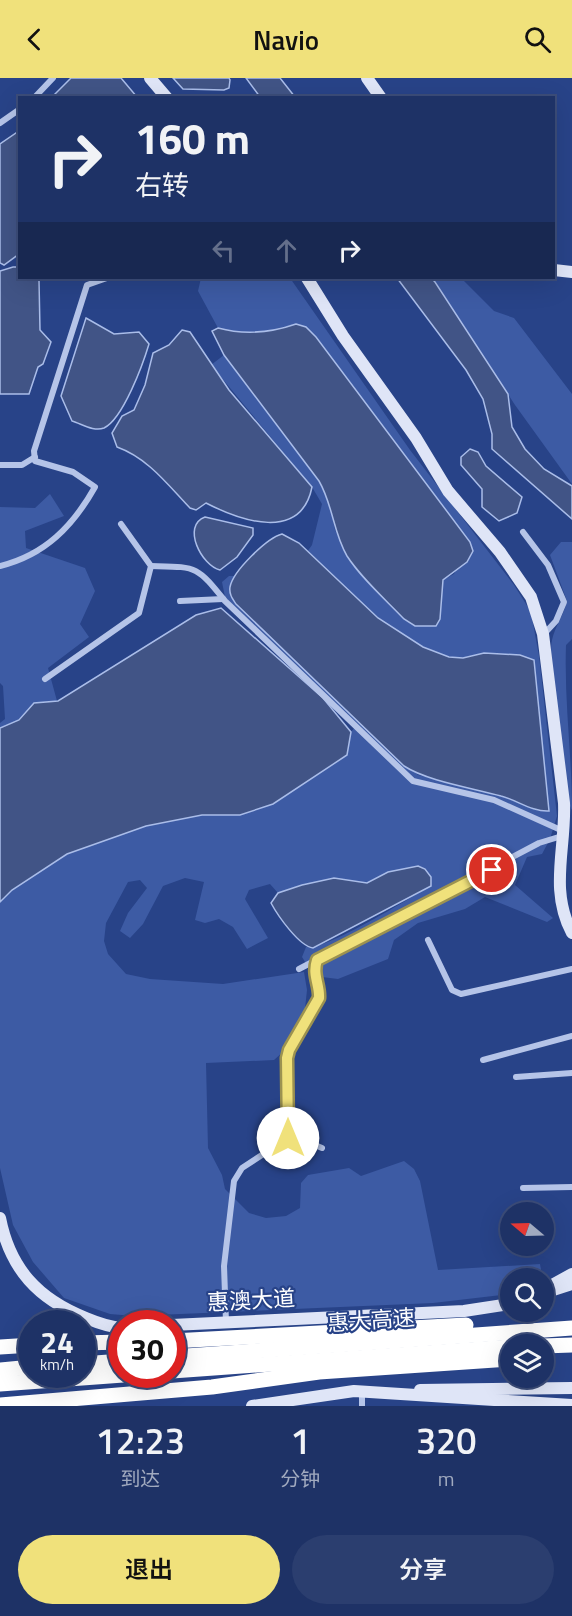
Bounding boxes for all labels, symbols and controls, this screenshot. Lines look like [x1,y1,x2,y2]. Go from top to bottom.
text: Navio [253,19,319,60]
icon: back [18,23,51,56]
icon: search [521,23,554,56]
text: 160 m [135,106,250,170]
icon: right [36,120,114,198]
text: 右转 [135,164,189,205]
icon: left [207,234,240,267]
icon: ahead [270,234,303,267]
icon: right [333,234,366,267]
pin [466,844,517,895]
icon: arrive [475,853,508,886]
position arrow [256,1106,320,1170]
north arrow [500,1202,554,1256]
map controls [500,1202,554,1388]
button: search [500,1268,554,1322]
street label: 惠澳大道 [206,1281,296,1319]
street label: 惠大高速 [326,1300,416,1340]
speed limit sign: 30 [108,1310,186,1388]
text: 24 [40,1319,74,1365]
button: layers [500,1334,554,1388]
text: km/h [40,1353,74,1376]
text: 12:23 [96,1413,185,1468]
text: 1 [290,1413,310,1468]
text: 320 [416,1413,476,1468]
text: 到达 [120,1463,160,1494]
text: 分钟 [280,1463,320,1494]
text: m [438,1463,455,1494]
button: 退出 [18,1535,280,1604]
button: 分享 [292,1535,554,1604]

